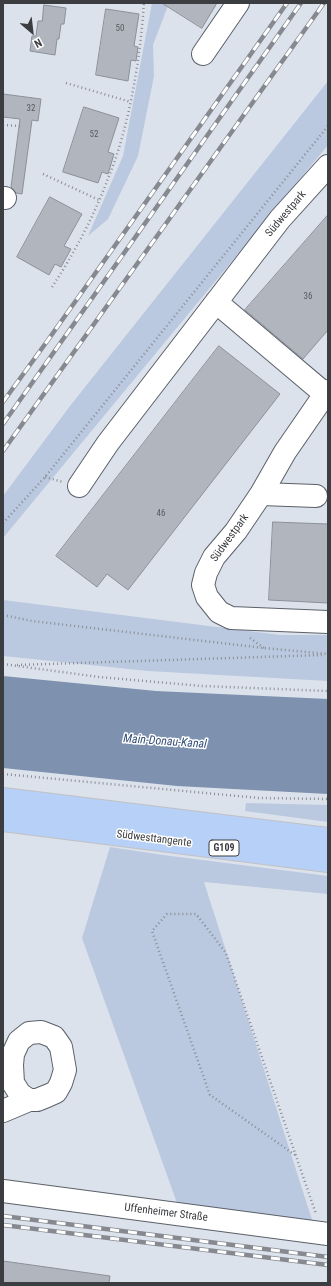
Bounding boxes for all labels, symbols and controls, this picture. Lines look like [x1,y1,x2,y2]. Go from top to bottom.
north arrow [12,12,52,52]
house number: 50 [116,24,124,34]
text: N [32,36,44,50]
house number: 32 [27,104,35,114]
house number: 52 [90,130,98,140]
street label: Südwestpark [263,188,309,240]
house number: 36 [304,292,312,302]
house number: 46 [157,509,165,519]
street label: Südwestpark [208,511,252,565]
water label: Main-Donau-Kanal [123,732,207,752]
street label: Südwesttangente [116,828,192,850]
road number: G109 [209,840,239,856]
street label: Uffenheimer Straße [123,1201,209,1225]

